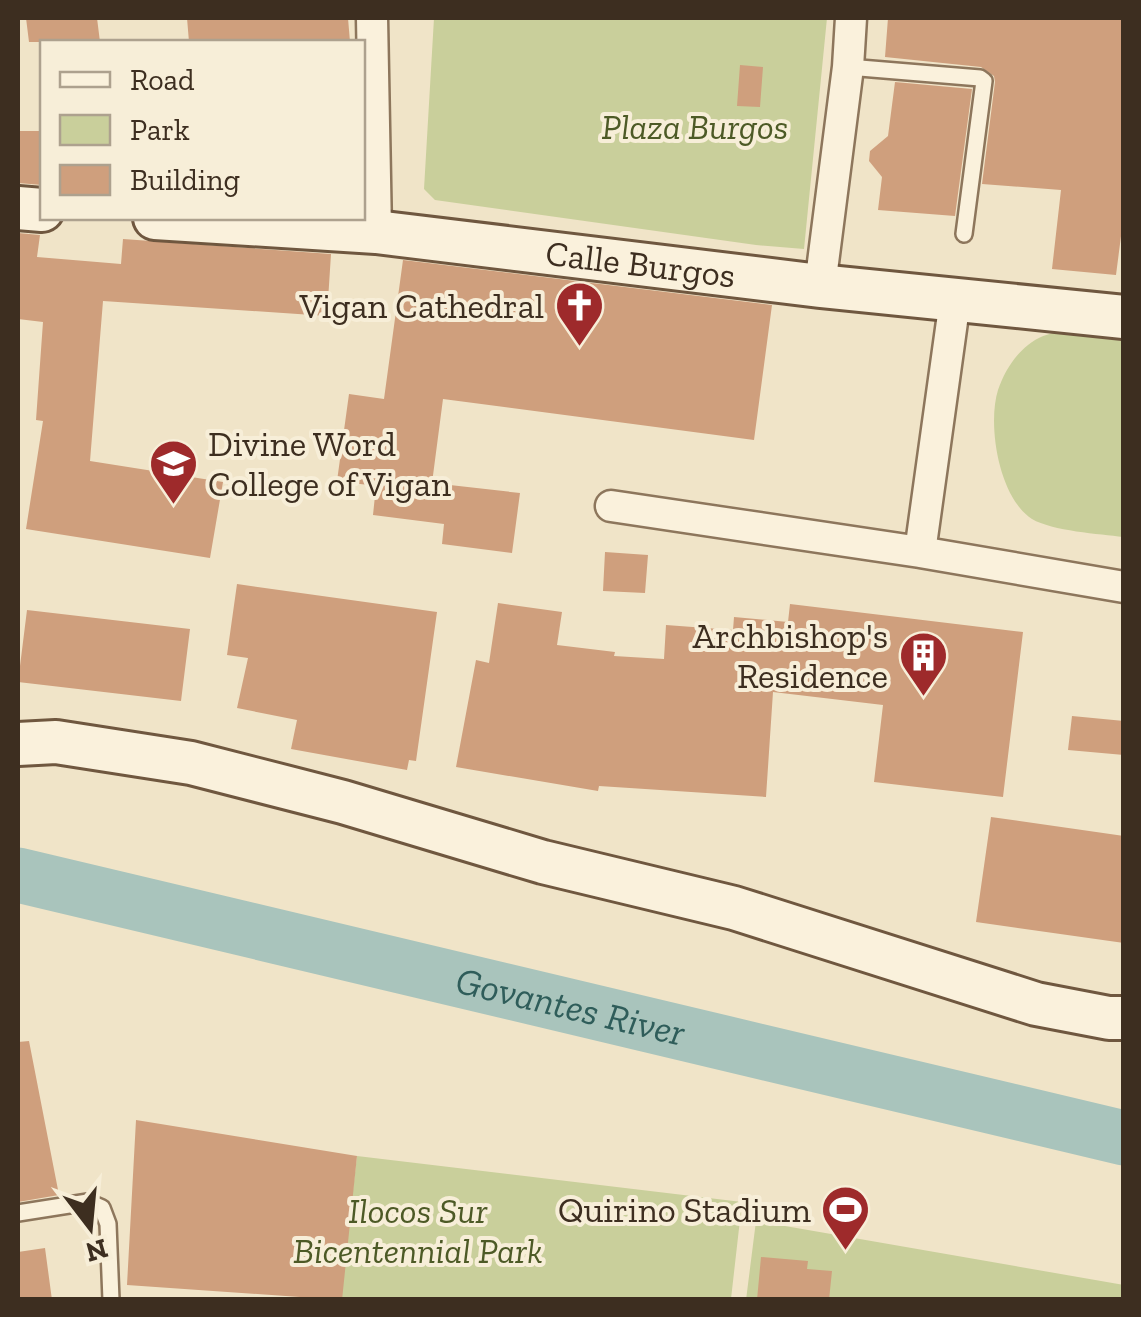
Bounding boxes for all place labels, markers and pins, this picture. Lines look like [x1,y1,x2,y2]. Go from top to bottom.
church icon: Vigan Cathedral [553,280,605,348]
place label: Vigan Cathedral [298,285,544,327]
place label: Divine Word College of Vigan [208,423,451,505]
school or university icon: Divine Word College of Vigan [147,438,199,506]
place label: Archbishop's Residence [693,615,888,697]
building icon: Archbishop's Residence [897,630,949,698]
sports icon: Quirino Stadium [820,1184,872,1252]
place label: Quirino Stadium [558,1189,811,1231]

